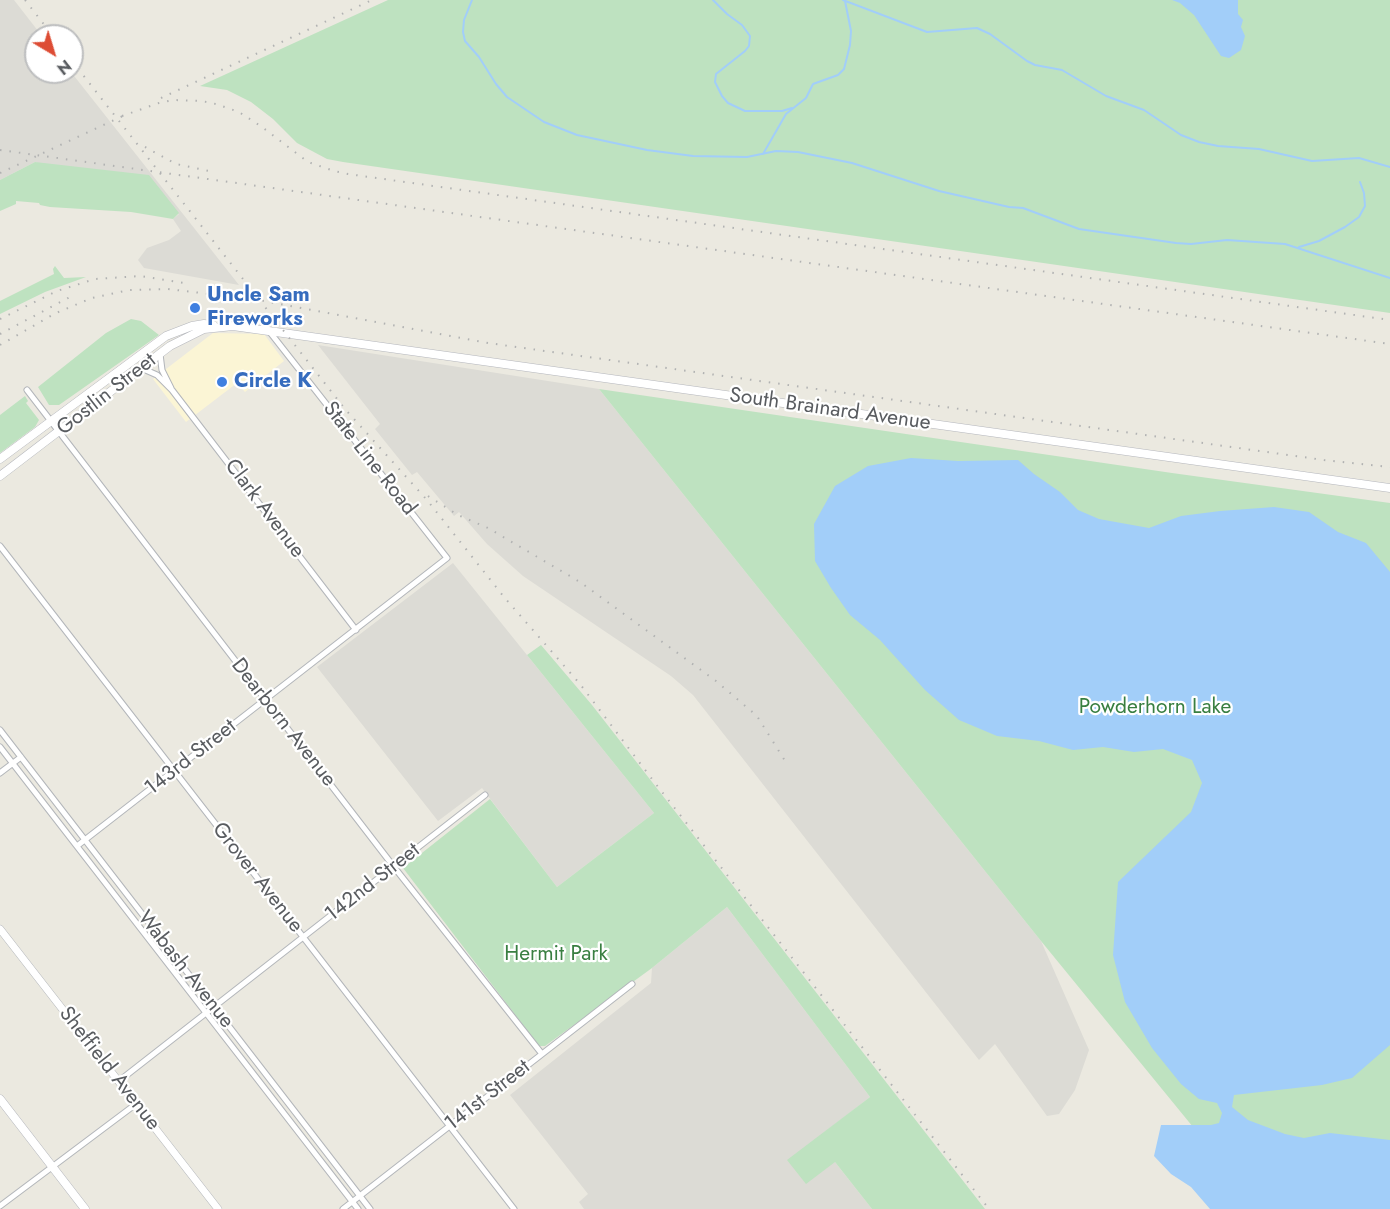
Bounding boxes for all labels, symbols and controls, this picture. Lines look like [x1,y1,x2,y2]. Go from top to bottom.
north arrow [24,24,84,84]
text: N [52,54,76,80]
place label: Uncle Sam Fireworks [207,283,310,333]
marker: Uncle Sam Fireworks [188,301,202,315]
street label: Gostlin Street [52,348,162,442]
place label: Circle K [234,369,312,395]
marker: Circle K [215,375,229,389]
street label: South Brainard Avenue [728,383,932,437]
street label: State Line Road [317,397,421,521]
street label: Clark Avenue [219,455,309,563]
street label: Dearborn Avenue [225,654,341,792]
park label: Powderhorn Lake [1079,695,1231,721]
street label: 143rd Street [140,715,242,801]
street label: Grover Avenue [206,818,308,938]
street label: 142nd Street [321,838,425,928]
street label: Wabash Avenue [131,906,239,1034]
park label: Hermit Park [504,942,608,968]
street label: Sheffield Avenue [53,1002,165,1136]
street label: 141st Street [440,1055,536,1137]

